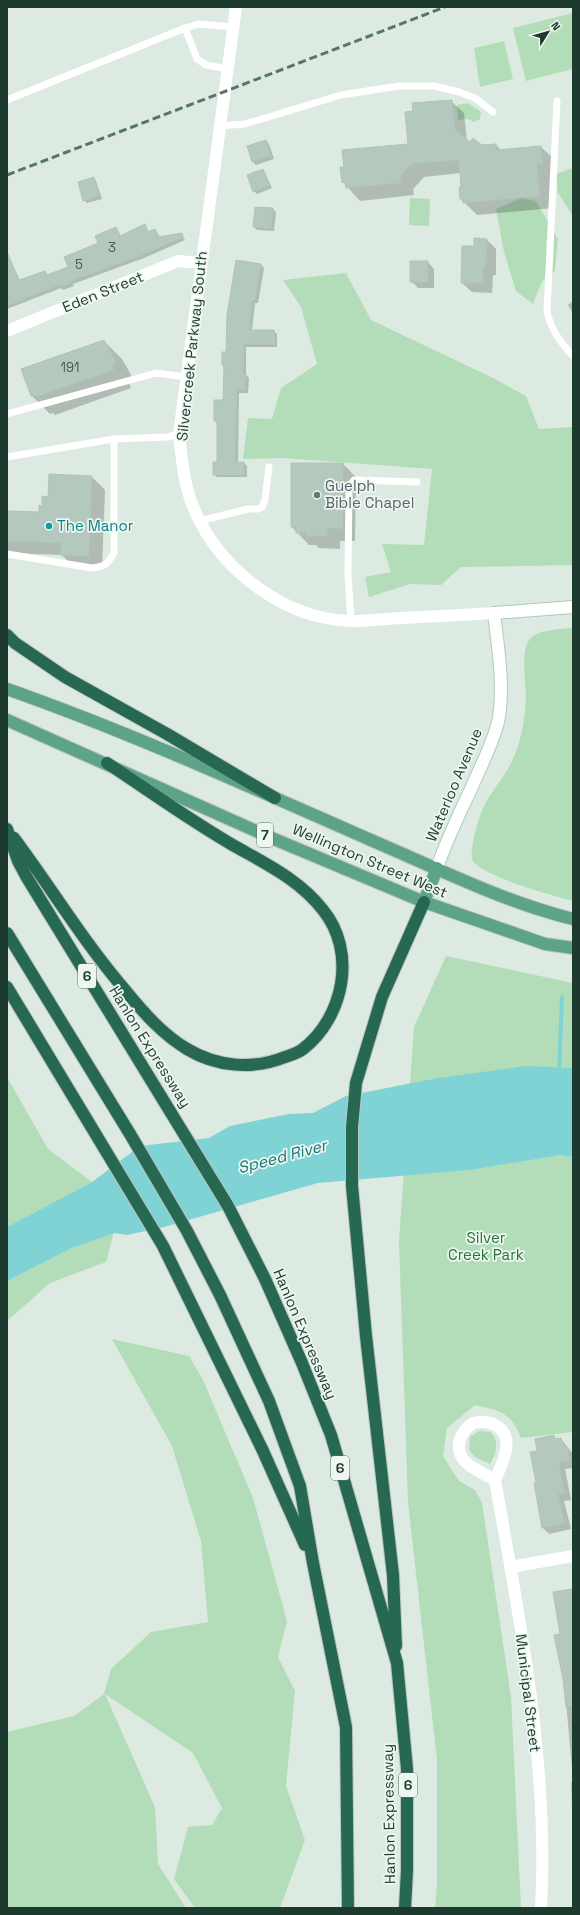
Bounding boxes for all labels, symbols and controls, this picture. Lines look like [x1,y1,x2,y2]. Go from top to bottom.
north arrow [528,12,568,52]
text: N [548,19,564,33]
house number: 3 [108,239,116,256]
street label: Silvercreek Parkway South [172,250,211,442]
house number: 5 [75,256,83,273]
street label: Eden Street [59,267,146,316]
house number: 191 [61,359,79,376]
place label: Guelph Bible Chapel [325,476,414,512]
marker: Guelph Bible Chapel [312,490,322,500]
place label: The Manor [57,516,134,535]
marker: The Manor [44,521,54,531]
street label: Waterloo Avenue [421,725,486,844]
street label: Wellington Street West [290,819,451,902]
road number: 7 [257,823,273,847]
road number: 6 [78,964,96,988]
street label: Hanlon Expressway [105,982,196,1111]
water label: Speed River [235,1134,331,1178]
park label: Silver Creek Park [448,1228,524,1264]
street label: Hanlon Expressway [269,1266,342,1402]
road number: 6 [331,1456,349,1480]
street label: Municipal Street [512,1633,545,1753]
street label: Hanlon Expressway [378,1744,399,1884]
road number: 6 [399,1773,417,1797]

